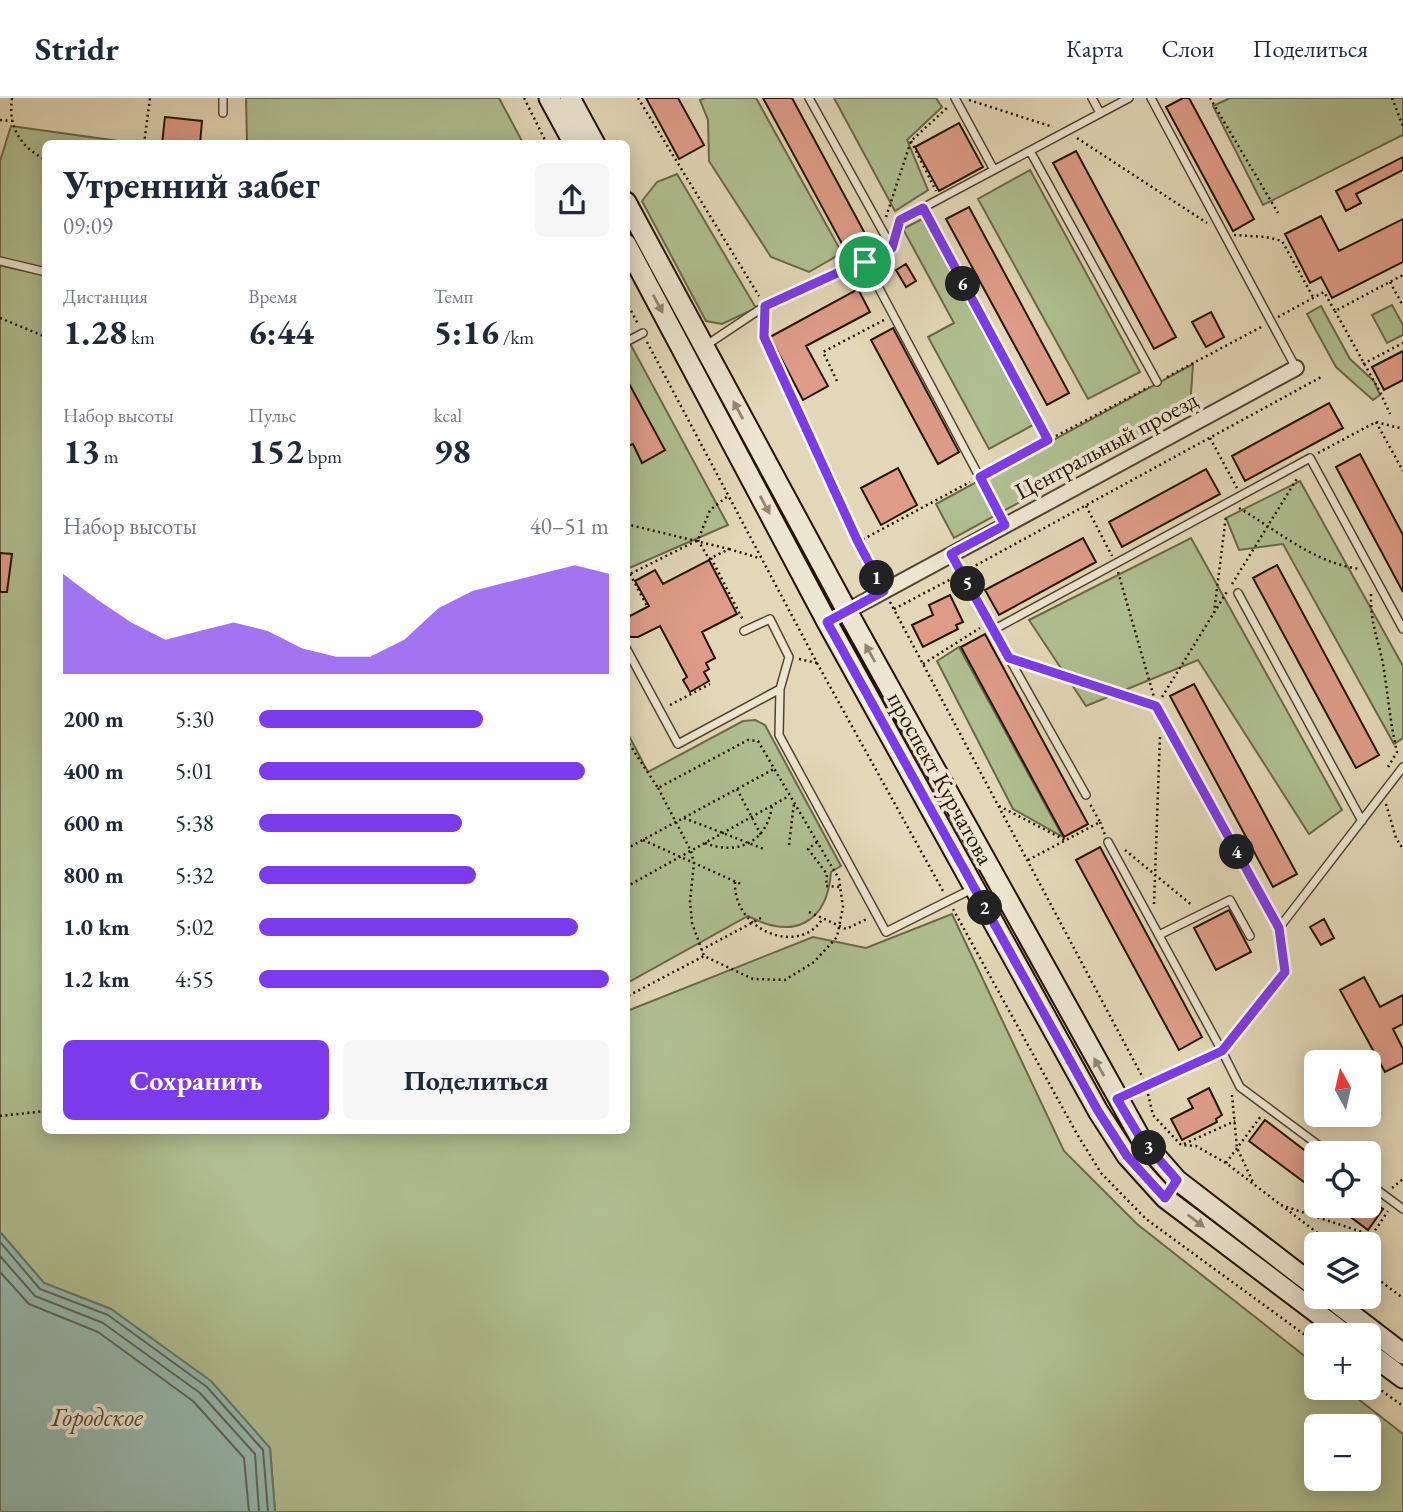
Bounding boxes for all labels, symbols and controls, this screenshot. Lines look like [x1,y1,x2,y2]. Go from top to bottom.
text: Stridr [35,27,119,70]
text: Карта [1066,33,1123,64]
text: Слои [1161,33,1215,64]
text: Поделиться [1253,33,1368,64]
text: Утренний забег [63,160,320,209]
button: share [535,163,609,237]
text: 09:09 [63,211,113,241]
pin [835,232,895,292]
icon: arrive [846,243,884,281]
pin: 6 [946,266,981,302]
text: 6 [957,271,968,296]
text: Дистанция [63,284,148,309]
text: Время [248,284,297,309]
text: Темп [434,284,473,309]
one-way arrow [653,294,664,314]
text: 1.28 [63,309,127,354]
text: 6:44 [248,309,314,354]
text: 5:16 [434,309,499,354]
text: km [127,325,155,350]
text: /km [499,325,534,350]
street label: Центральный проезд [1009,384,1203,506]
one-way arrow [733,400,744,420]
text: Набор высоты [63,403,174,428]
text: Пульс [248,403,296,428]
text: kcal [434,403,462,428]
text: 13 [63,428,100,473]
text: 152 [248,428,304,473]
text: 98 [434,428,471,473]
text: m [100,444,119,469]
text: bpm [304,444,342,469]
one-way arrow [759,495,771,515]
text: Набор высоты [63,511,197,541]
text: 40–51 m [530,511,609,541]
pin: 1 [860,560,894,596]
text: 1 [871,565,882,590]
pin: 5 [950,566,986,602]
text: 5 [962,571,973,596]
one-way arrow [864,644,876,663]
street label: проспект Курчатова [881,686,1002,870]
text: 200 m [63,704,124,734]
text: 5:30 [175,704,214,734]
text: 400 m [63,756,124,786]
text: 5:01 [175,756,214,786]
text: 600 m [63,808,124,838]
text: 5:38 [175,808,214,838]
pin: 4 [1220,834,1254,870]
text: 4 [1231,839,1242,864]
text: 800 m [63,860,124,890]
text: 5:32 [175,860,214,890]
pin: 2 [968,890,1002,926]
text: 2 [979,895,990,920]
text: 1.0 km [63,912,130,942]
text: 5:02 [175,912,214,942]
text: 1.2 km [63,964,130,994]
text: 4:55 [175,964,214,994]
button: Сохранить [63,1040,329,1120]
button: Поделиться [343,1040,609,1120]
north arrow [1304,1050,1381,1127]
map controls [1304,1050,1381,1491]
one-way arrow [1093,1057,1105,1076]
pin: 3 [1132,1130,1166,1166]
text: 3 [1143,1135,1154,1160]
button: locate [1304,1141,1381,1218]
one-way arrow [1186,1213,1204,1228]
button: layers [1304,1232,1381,1309]
button: + [1304,1323,1381,1400]
water label: Городское [50,1400,144,1434]
button: − [1304,1414,1381,1491]

